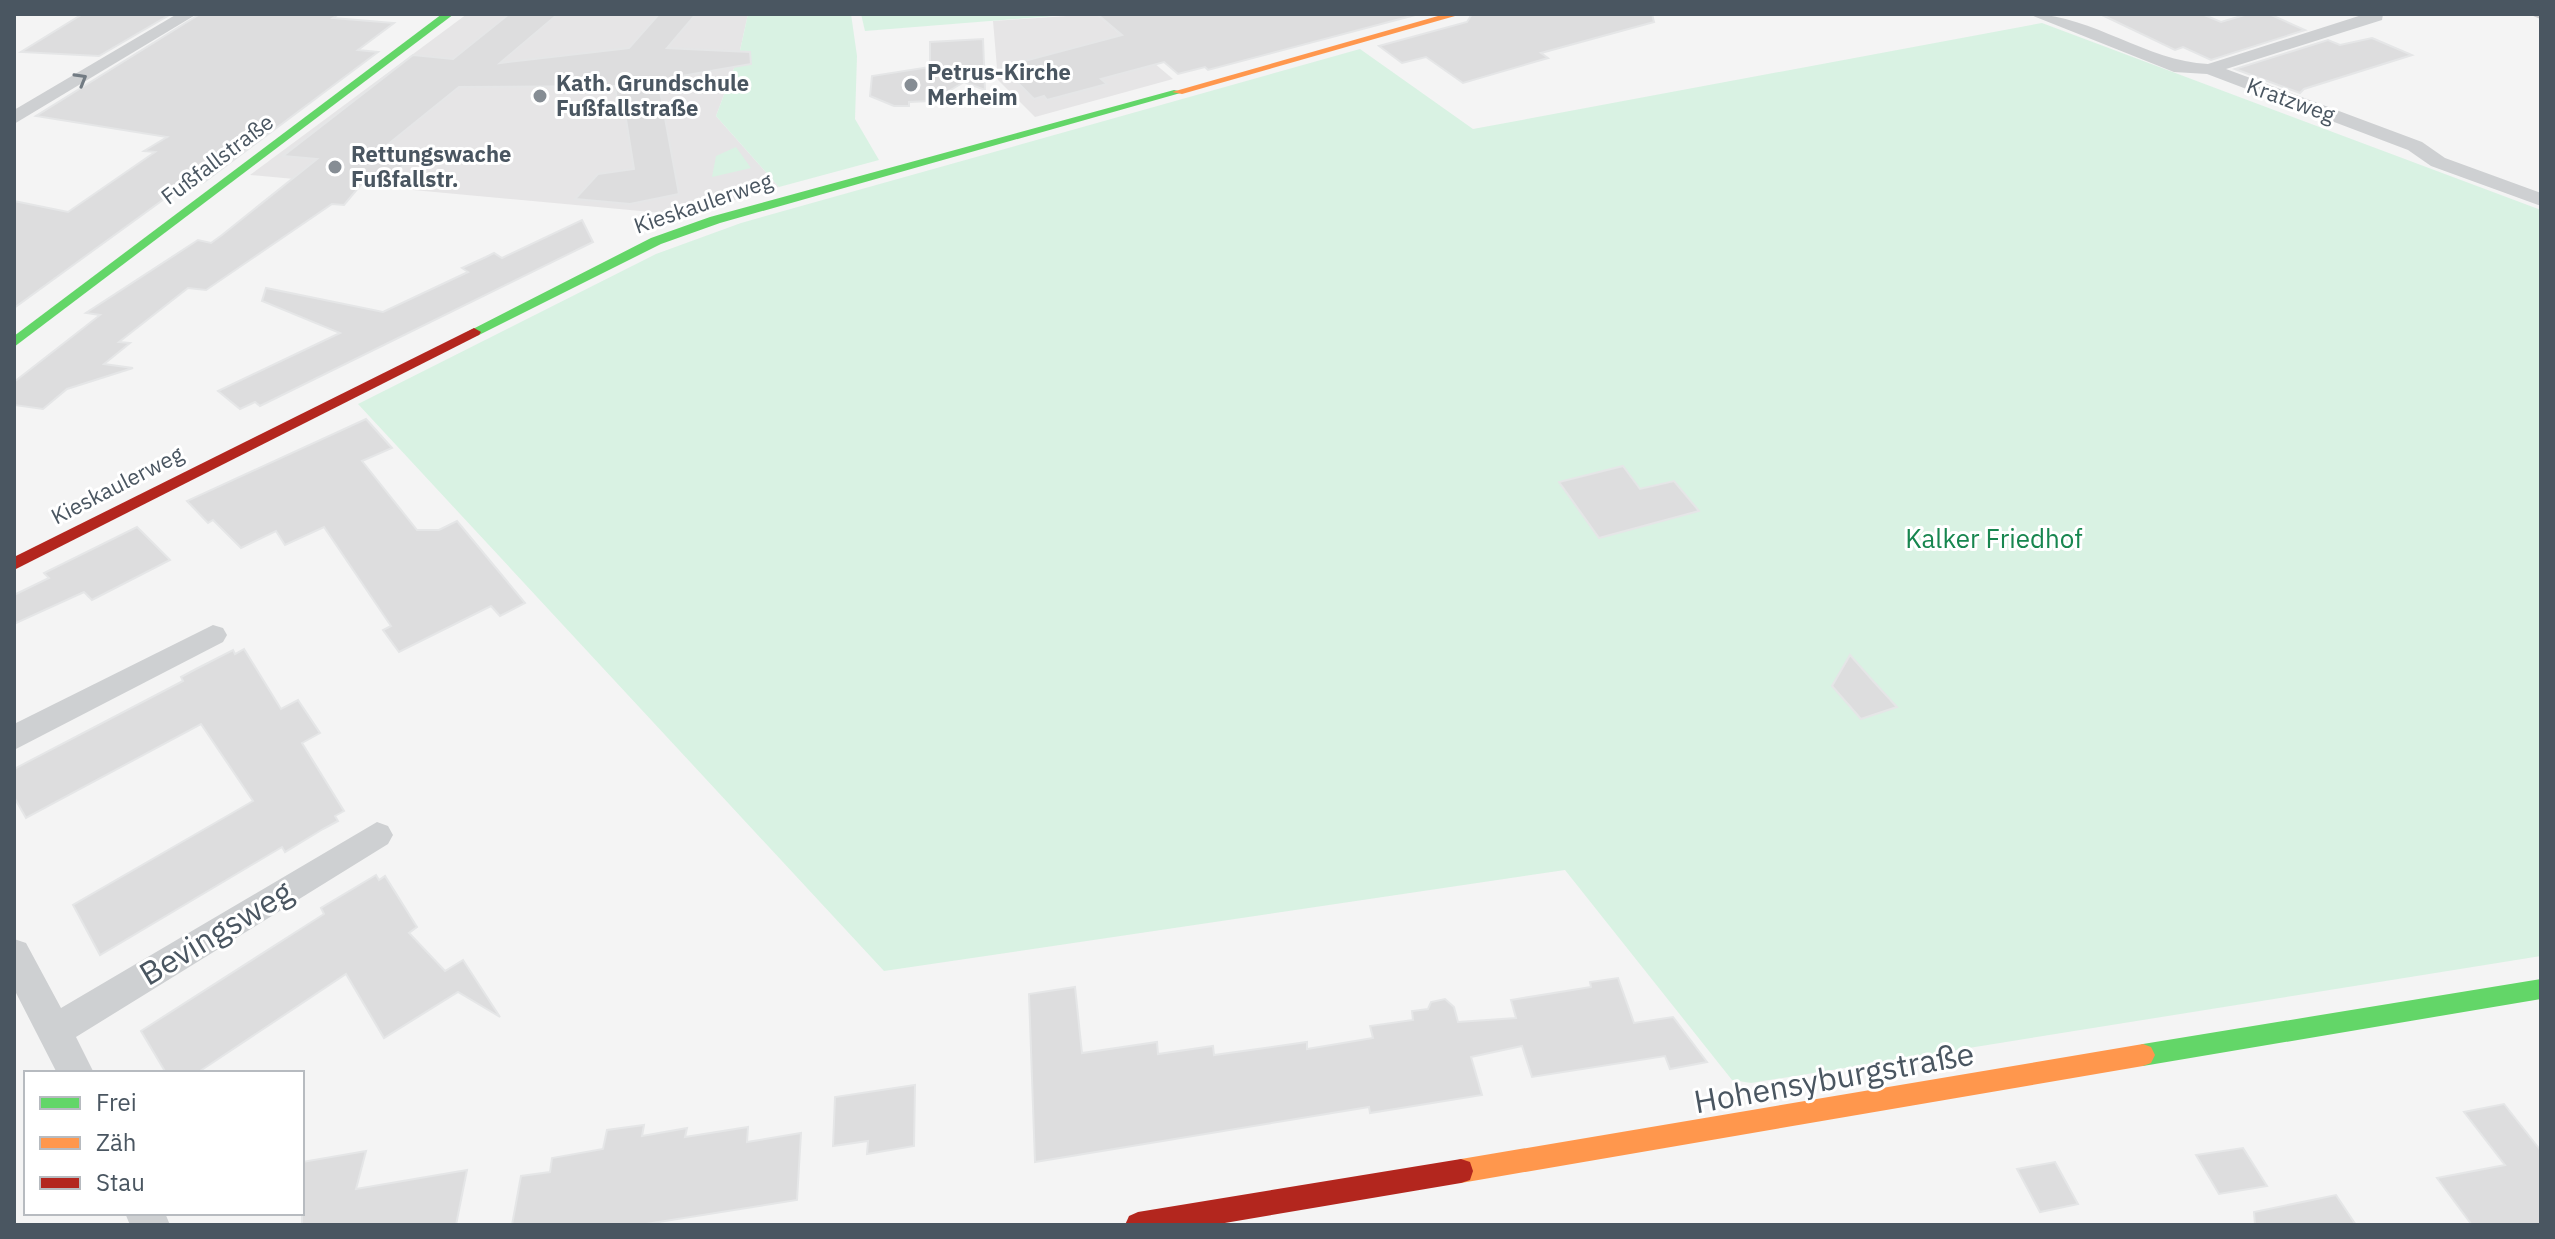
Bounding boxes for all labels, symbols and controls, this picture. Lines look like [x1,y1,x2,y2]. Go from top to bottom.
place label: Petrus-Kirche Merheim [927,57,1071,111]
place label: Kath. Grundschule Fußfallstraße [556,68,749,122]
street label: Kratzweg [2243,70,2340,129]
one-way arrow [72,73,87,89]
marker: Petrus-Kirche Merheim [902,76,920,94]
marker: Kath. Grundschule Fußfallstraße [531,87,549,105]
street label: Fußfallstraße [155,107,279,210]
place label: Rettungswache Fußfallstr. [351,139,511,193]
marker: Rettungswache Fußfallstr. [326,158,344,176]
street label: Kieskaulerweg [630,165,776,240]
street label: Kieskaulerweg [46,439,188,530]
park label: Kalker Friedhof [1905,521,2083,555]
street label: Bevingsweg [131,870,300,994]
street label: Hohensyburgstraße [1691,1032,1977,1122]
legend [24,1071,304,1215]
text: Frei [96,1086,137,1118]
text: Zäh [96,1126,136,1158]
text: Stau [96,1166,145,1198]

